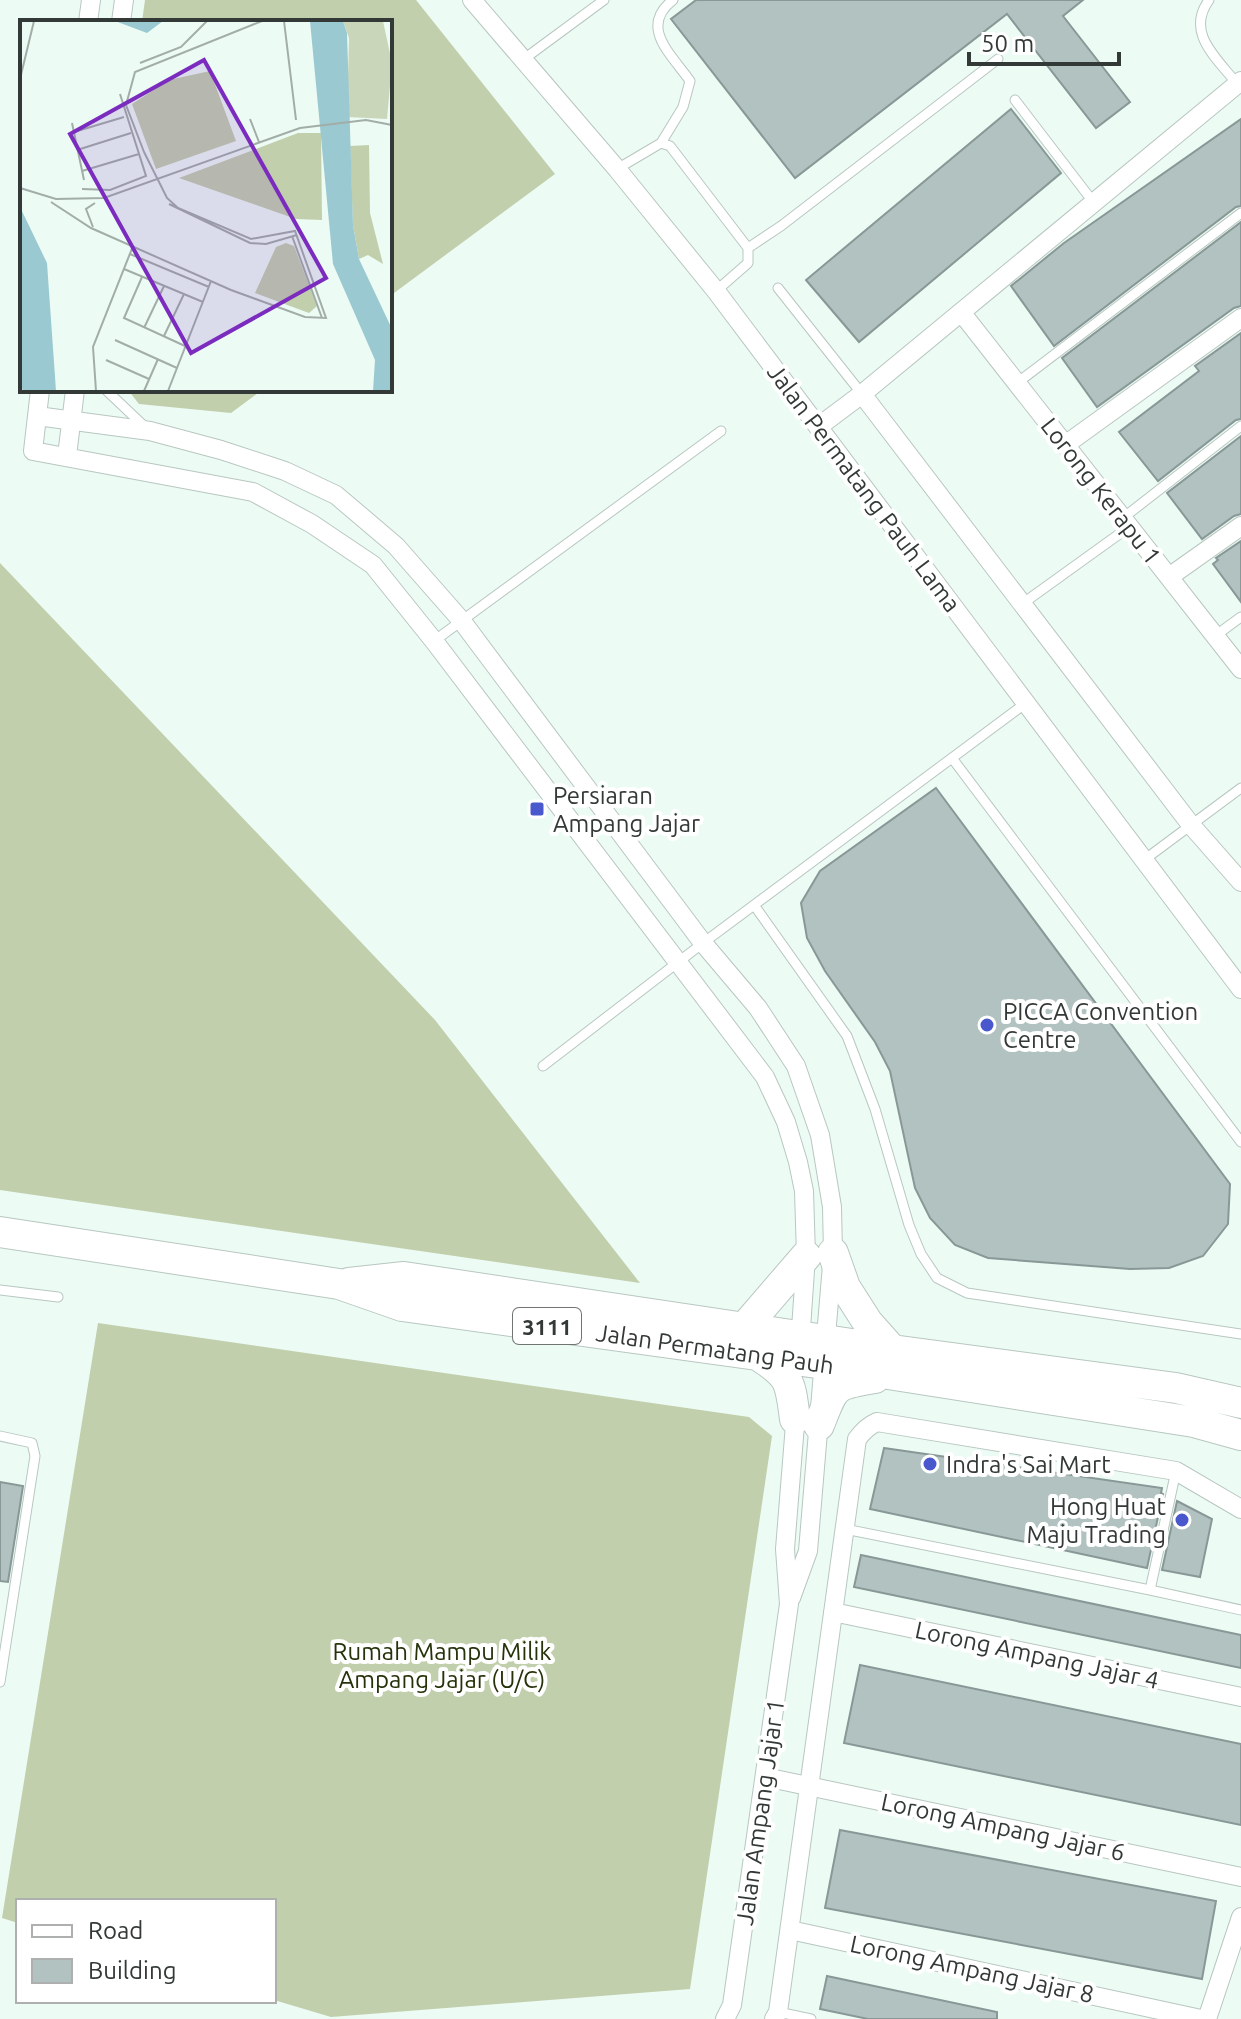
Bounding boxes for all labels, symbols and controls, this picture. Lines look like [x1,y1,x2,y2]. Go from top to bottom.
scale bar [969,16,1119,66]
inset map [20,20,392,392]
text: 50 m [981,30,1034,57]
street label: Jalan Permatang Pauh Lama [762,359,966,617]
street label: Lorong Kerapu 1 [1036,413,1166,569]
place label: Persiaran Ampang Jajar [553,782,700,837]
marker: Persiaran Ampang Jajar [528,800,546,818]
place label: PICCA Convention Centre [1003,998,1198,1053]
marker: PICCA Convention Centre [978,1016,996,1034]
road number: 3111 [513,1308,581,1344]
street label: Jalan Permatang Pauh [594,1319,836,1379]
place label: Indra's Sai Mart [946,1451,1111,1478]
marker: Indra's Sai Mart [921,1455,939,1473]
place label: Hong Huat Maju Trading [1026,1493,1167,1548]
marker: Hong Huat Maju Trading [1173,1511,1191,1529]
street label: Lorong Ampang Jajar 4 [913,1616,1161,1694]
park label: Rumah Mampu Milik Ampang Jajar (U/C) [333,1638,551,1693]
street label: Jalan Ampang Jajar 1 [731,1697,789,1927]
street label: Lorong Ampang Jajar 6 [879,1788,1127,1866]
legend [16,1899,276,2003]
text: Road [88,1917,143,1944]
street label: Lorong Ampang Jajar 8 [848,1930,1096,2008]
text: Building [88,1957,176,1984]

